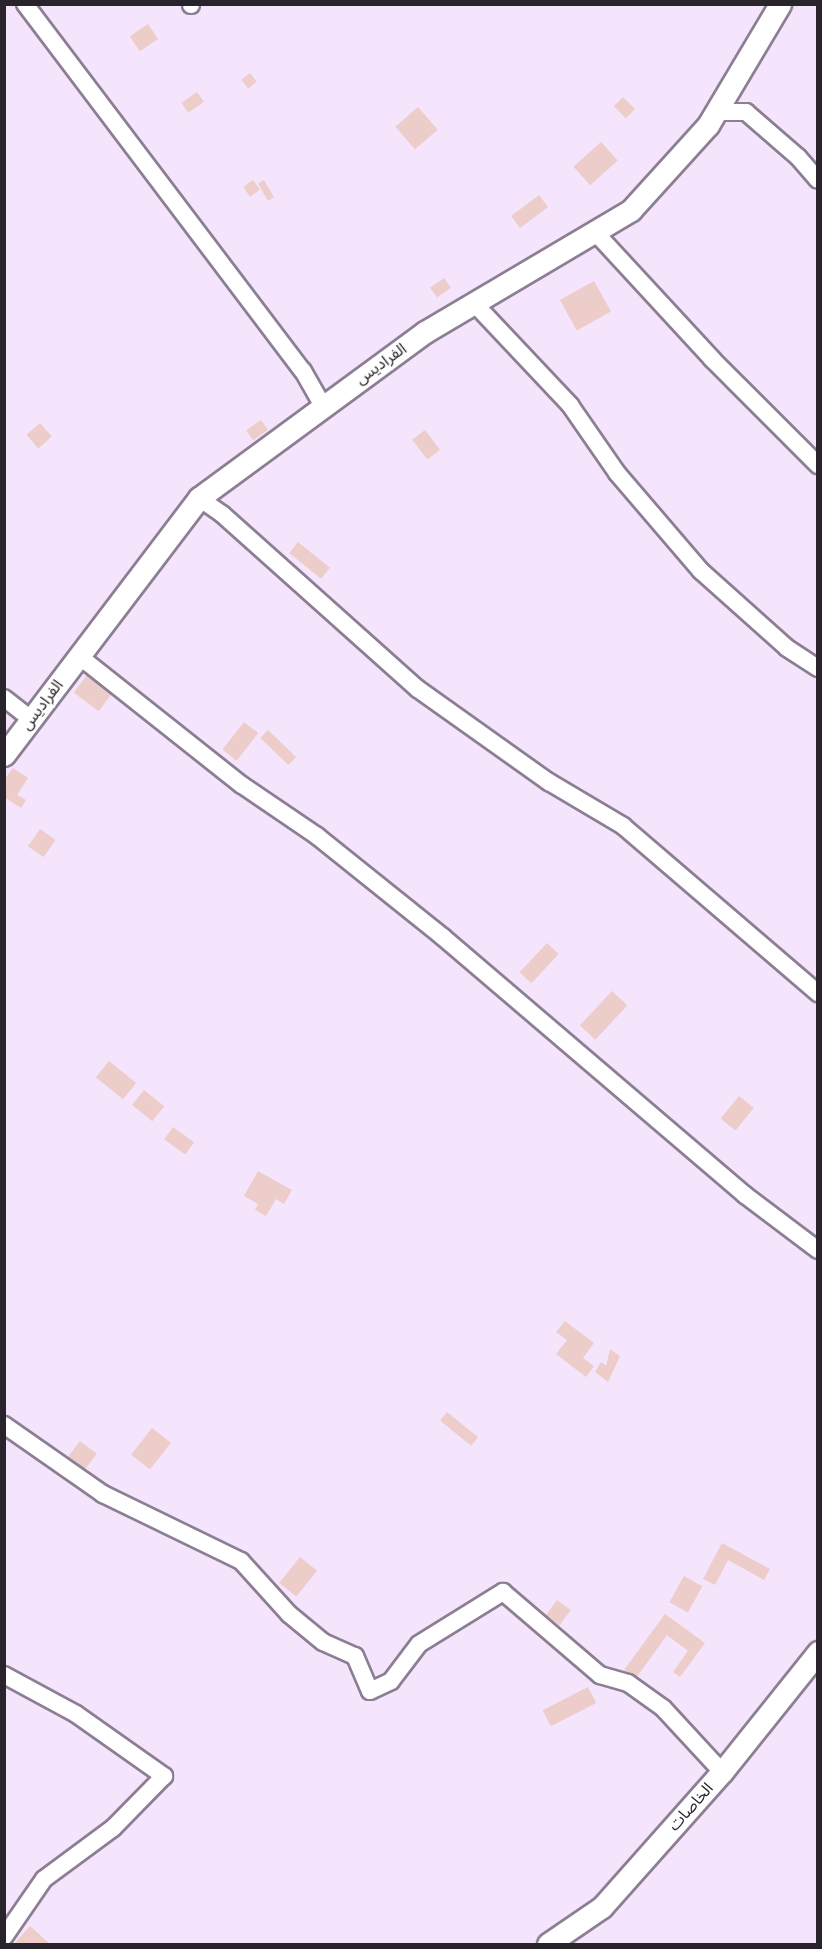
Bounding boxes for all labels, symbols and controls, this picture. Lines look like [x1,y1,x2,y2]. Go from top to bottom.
street label: الفراديس [352,339,410,389]
street label: الفراديس [17,676,67,734]
street label: الخاصات [665,1779,717,1835]

